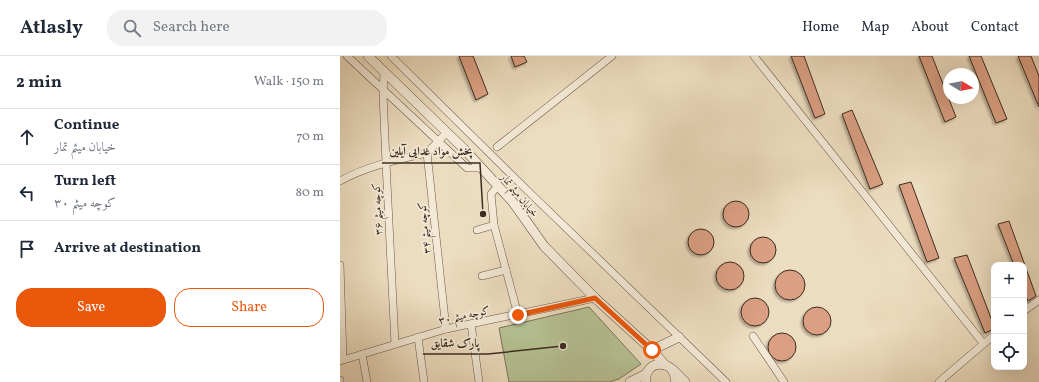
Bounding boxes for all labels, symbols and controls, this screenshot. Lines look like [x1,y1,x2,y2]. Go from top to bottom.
search box [107,10,387,46]
text: Atlasly [20,15,83,41]
icon: search [121,17,143,39]
text: Search here [153,17,230,38]
text: Home [802,18,839,37]
text: Map [861,18,889,37]
text: About [911,18,949,37]
text: Contact [971,18,1019,37]
north arrow [943,68,979,104]
text: 2 min [16,71,62,94]
text: Walk · 150 m [254,73,324,91]
text: Continue [54,115,119,136]
icon: ahead [16,126,38,148]
text: 70 m [296,128,324,146]
text: خیابان میثم تمار [54,139,116,157]
callout: پخش مواد غدایی آیلین [382,139,480,163]
text: پخش مواد غدایی آیلین [390,143,473,160]
street label: خیابان میثم تمار [494,170,541,222]
text: Turn left [54,171,116,192]
icon: left [16,182,38,204]
street label: کوچه میثم ۳۶ [370,182,389,235]
text: 80 m [295,184,324,202]
text: کوچه میثم ۳۰ [54,195,116,213]
street label: کوچه میثم ۳۴ [415,201,438,255]
icon: arrive [16,238,38,260]
text: Arrive at destination [54,238,201,259]
map controls [991,262,1027,370]
button: + [991,262,1027,298]
button: Save [16,288,166,327]
button: Share [174,288,324,327]
button: − [991,298,1027,334]
street label: کوچه میثم ۳۰ [437,304,492,331]
route end [509,306,527,324]
callout: پارک شقایق [423,330,488,354]
button: locate [991,334,1027,370]
text: پارک شقایق [431,336,480,352]
route start [643,341,661,359]

